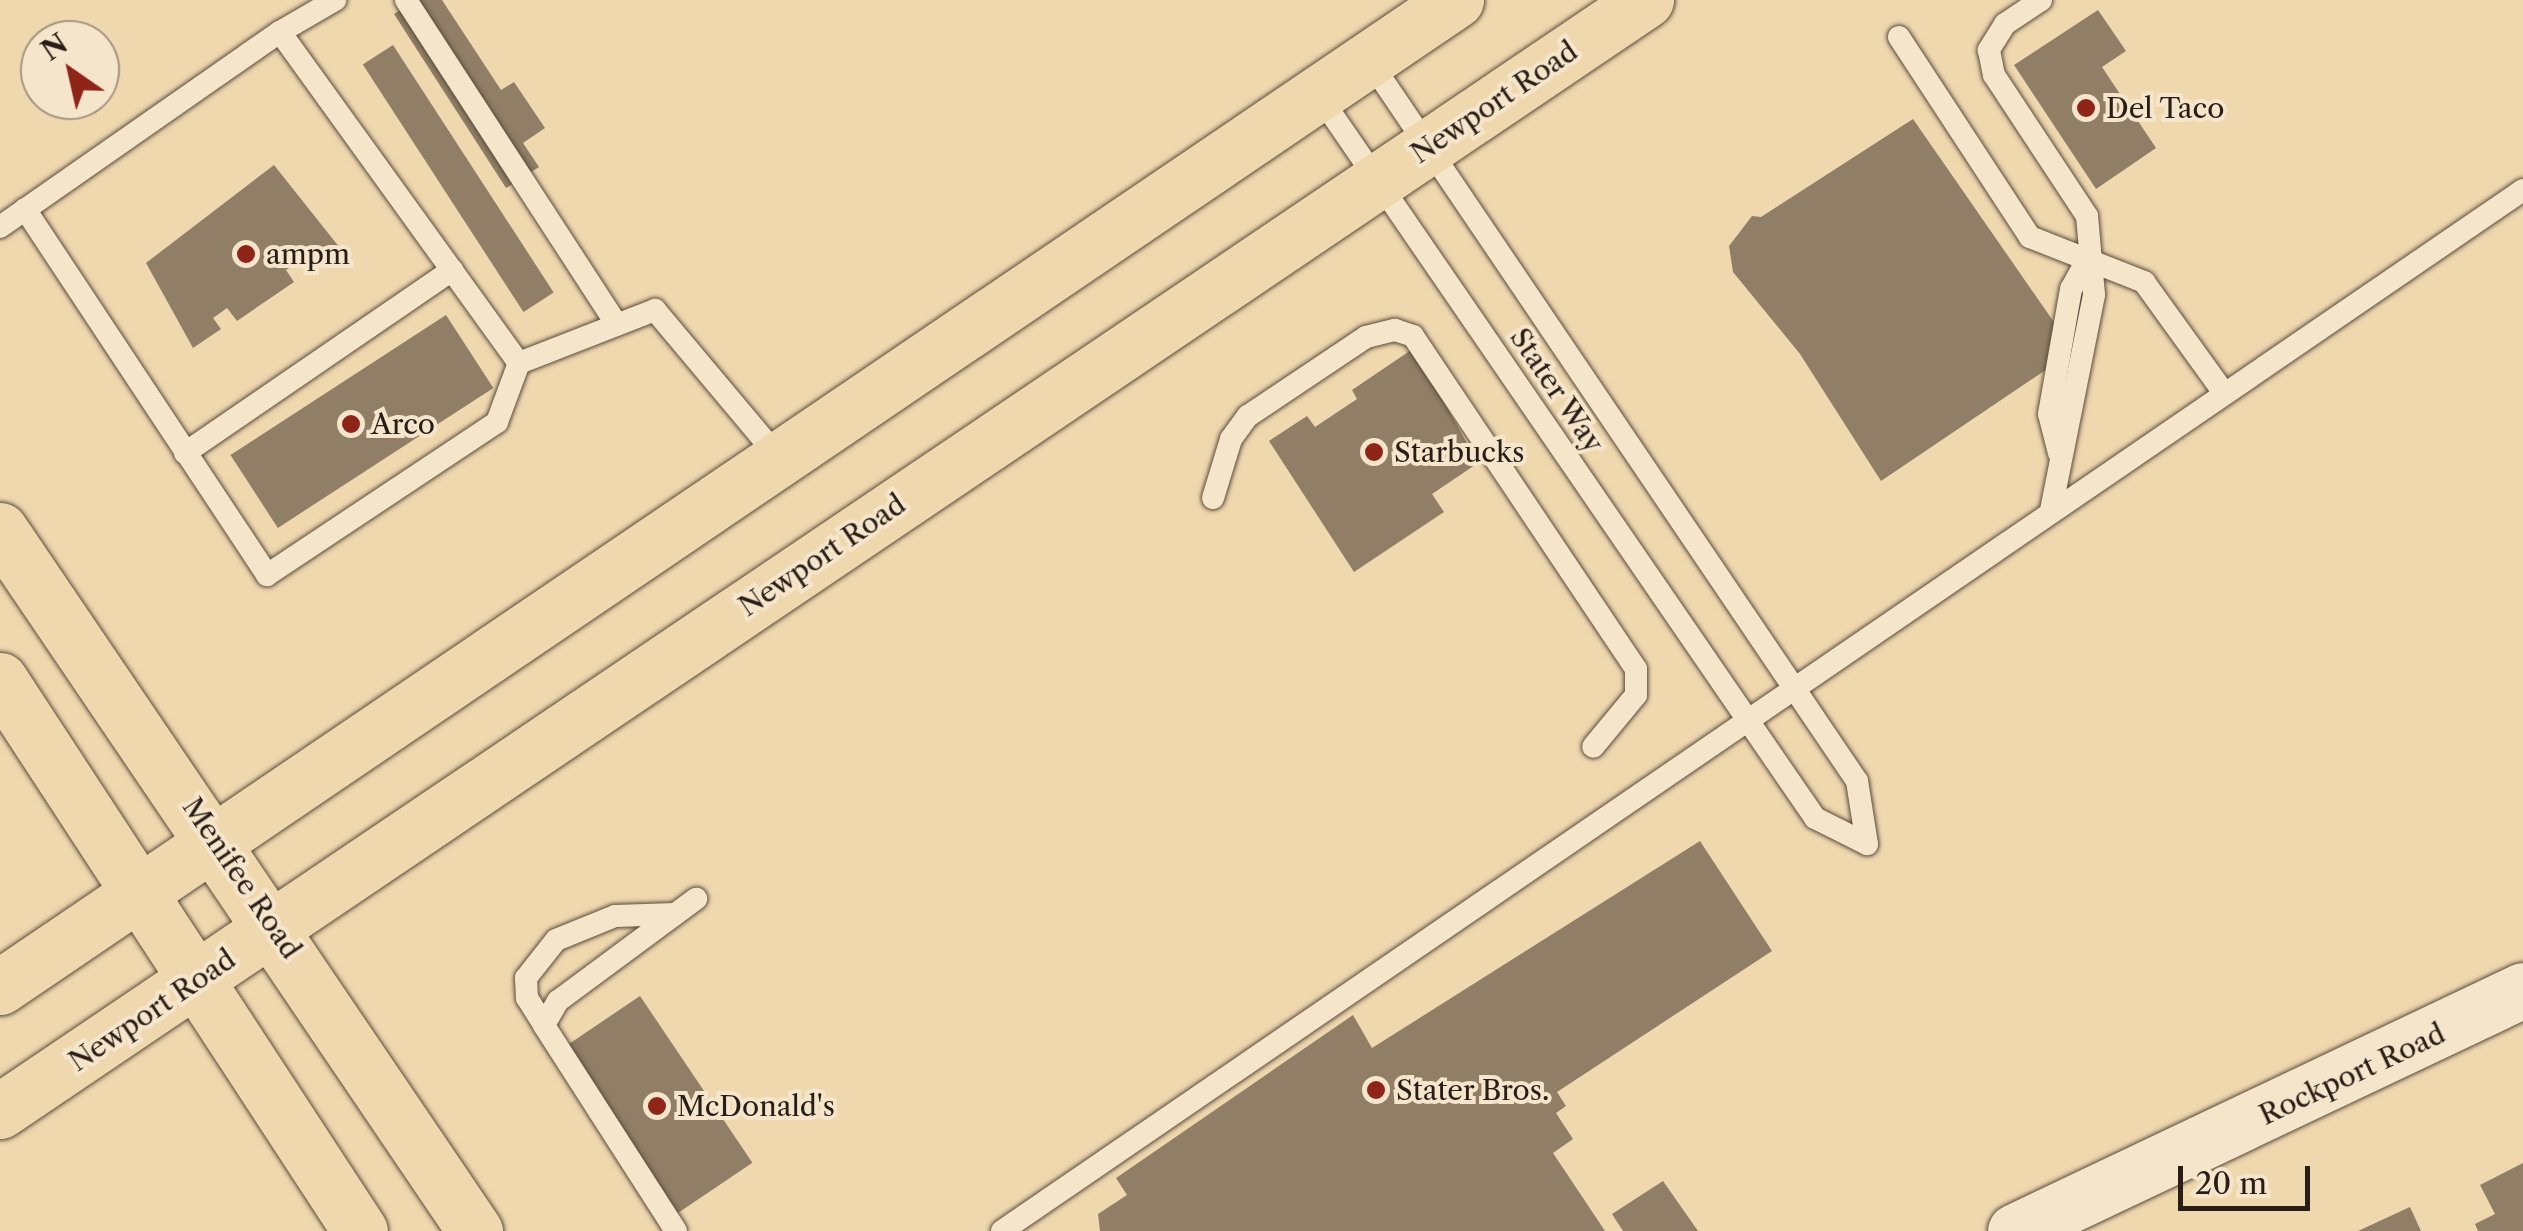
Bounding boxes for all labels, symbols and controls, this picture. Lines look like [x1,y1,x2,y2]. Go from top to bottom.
north arrow [20,20,120,120]
text: N [35,26,74,68]
street label: Newport Road [1404,34,1584,170]
place label: Del Taco [2106,91,2225,125]
marker: Del Taco [2075,97,2097,119]
place label: ampm [266,237,350,271]
marker: ampm [235,243,257,265]
street label: Stater Way [1503,321,1611,459]
place label: Arco [371,407,435,441]
marker: Arco [340,413,362,435]
place label: Starbucks [1394,435,1524,469]
marker: Starbucks [1363,441,1385,463]
street label: Newport Road [732,487,912,623]
street label: Menifee Road [176,791,308,965]
street label: Newport Road [62,942,242,1078]
street label: Rockport Road [2254,1016,2450,1132]
place label: Stater Bros. [1396,1073,1550,1107]
marker: Stater Bros. [1365,1079,1387,1101]
place label: McDonald's [677,1089,835,1123]
marker: McDonald's [646,1095,668,1117]
scale bar [2183,1146,2316,1208]
text: 20 m [2195,1165,2267,1202]

